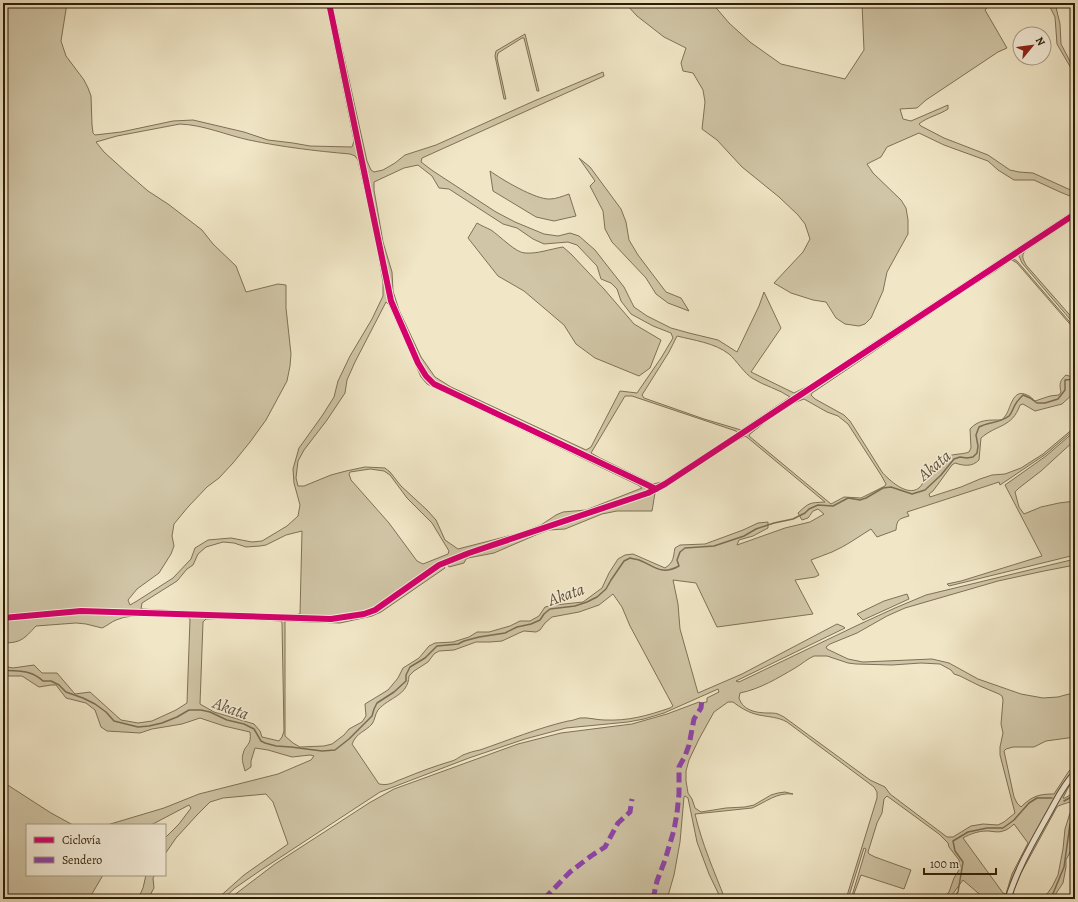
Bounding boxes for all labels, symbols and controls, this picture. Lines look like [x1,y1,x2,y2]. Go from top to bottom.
north arrow [1012,26,1052,66]
text: N [1032,34,1049,49]
water label: Akata [912,445,956,487]
water label: Akata [544,578,587,612]
water label: Akata [209,691,252,726]
legend [26,824,166,876]
text: Ciclovía [62,832,101,848]
scale bar [924,850,996,876]
text: Sendero [62,852,102,868]
text: 100 m [930,856,959,872]

